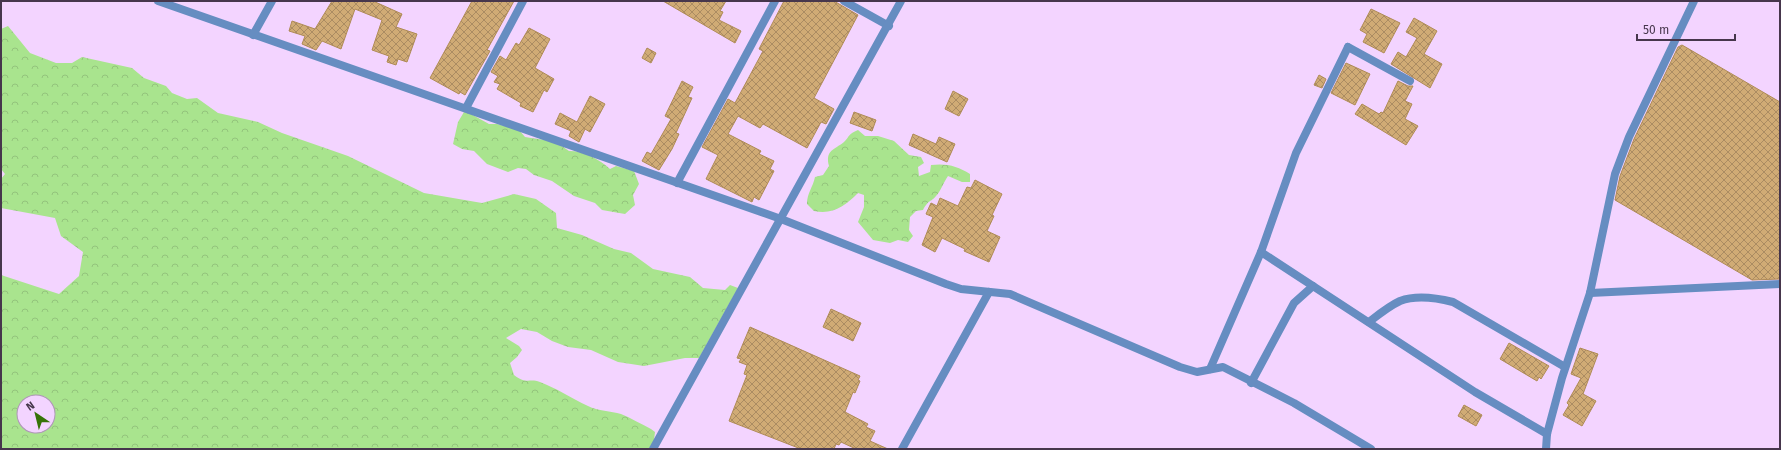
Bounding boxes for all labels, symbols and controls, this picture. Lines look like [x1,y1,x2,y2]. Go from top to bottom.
scale bar [1637,16,1735,42]
text: 50 m [1643,23,1669,37]
north arrow [16,394,56,434]
text: N [24,399,37,414]

